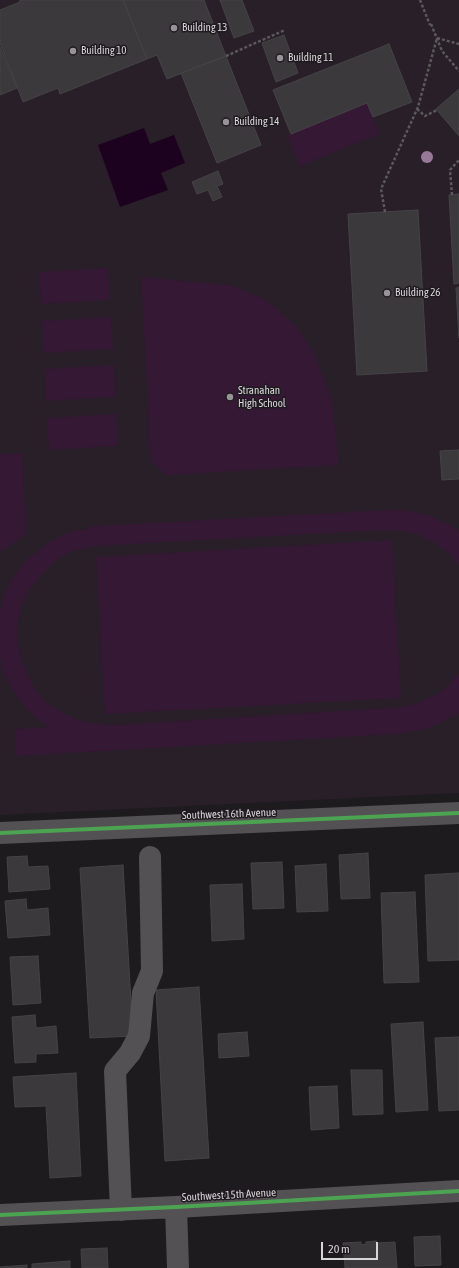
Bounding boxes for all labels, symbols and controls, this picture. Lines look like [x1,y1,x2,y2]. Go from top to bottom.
place label: Building 13 [182,21,228,35]
marker: Building 13 [169,23,179,33]
place label: Building 10 [81,44,127,58]
marker: Building 10 [68,46,78,56]
place label: Building 11 [288,51,334,65]
marker: Building 11 [275,53,285,63]
place label: Building 14 [234,115,280,129]
marker: Building 14 [221,117,231,127]
place label: Building 26 [395,286,441,300]
marker: Building 26 [382,288,392,298]
place label: Stranahan High School [238,384,286,410]
marker: Stranahan High School [225,392,235,402]
street label: Southwest 16th Avenue [182,806,276,822]
street label: Southwest 15th Avenue [182,1186,276,1204]
scale bar [323,1234,380,1260]
text: 20 m [328,1242,350,1256]

